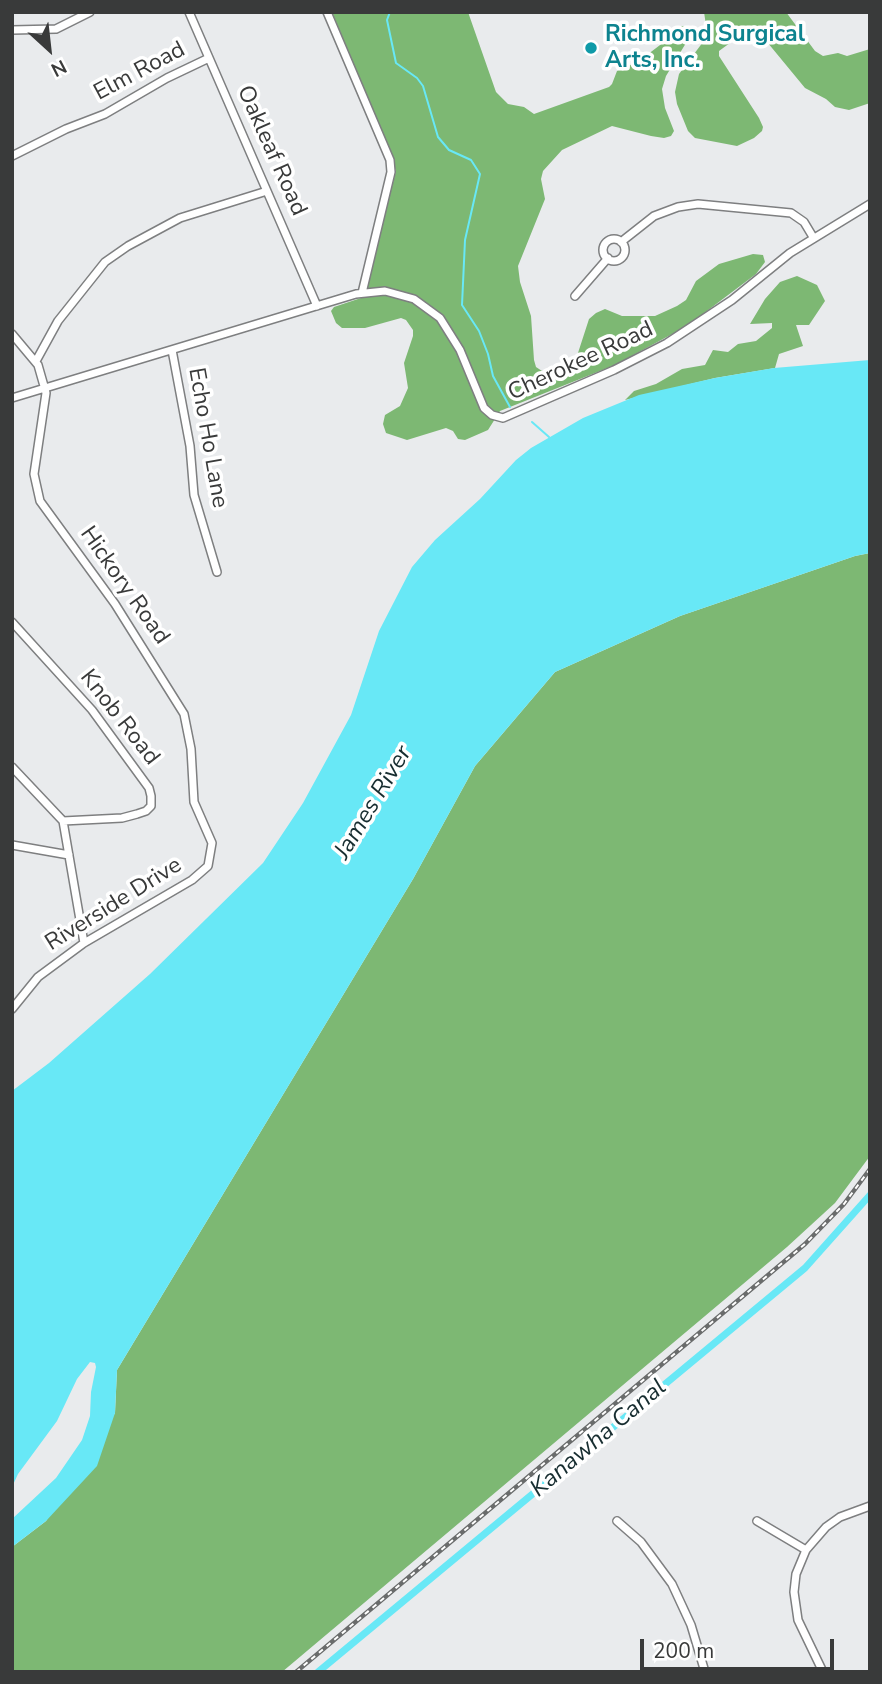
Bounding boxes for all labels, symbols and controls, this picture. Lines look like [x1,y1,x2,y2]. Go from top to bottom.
north arrow [14,14,84,84]
place label: Richmond Surgical Arts, Inc. [605,21,805,75]
street label: Elm Road [90,36,190,108]
marker: Richmond Surgical Arts, Inc. [583,40,599,56]
text: N [46,53,71,83]
street label: Oakleaf Road [230,82,312,220]
street label: Cherokee Road [504,316,658,408]
street label: Echo Ho Lane [181,366,233,510]
street label: Hickory Road [73,522,175,650]
street label: Knob Road [73,665,165,771]
water label: James River [329,741,419,865]
street label: Riverside Drive [41,852,187,958]
water label: Kanawha Canal [525,1374,673,1504]
scale bar [644,1624,838,1668]
text: 200 m [653,1637,714,1665]

